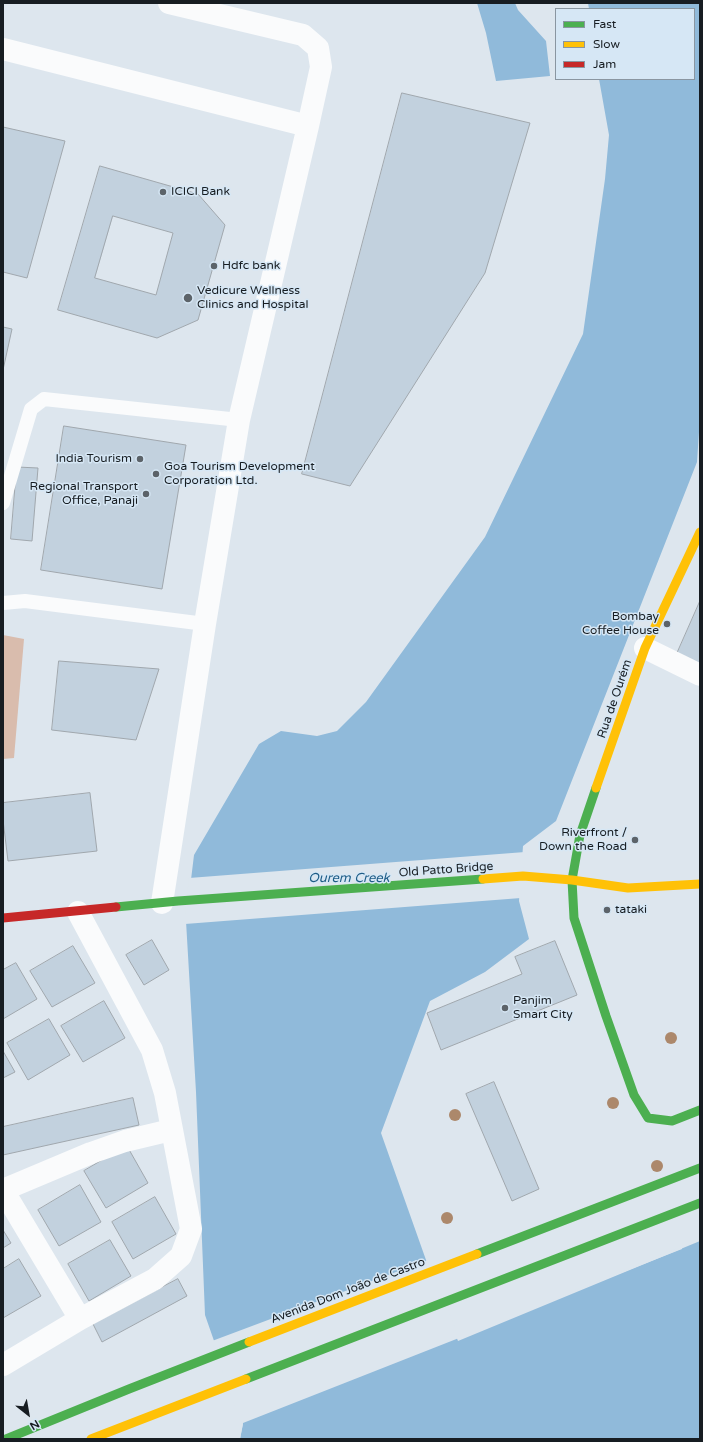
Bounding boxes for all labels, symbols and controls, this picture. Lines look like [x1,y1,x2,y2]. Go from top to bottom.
legend [555,8,695,80]
text: Fast [593,17,616,31]
text: Slow [593,37,620,51]
text: Jam [593,57,616,71]
place label: ICICI Bank [171,185,230,199]
marker: ICICI Bank [158,187,168,197]
place label: Hdfc bank [222,259,280,273]
marker: Hdfc bank [209,261,219,271]
place label: Vedicure Wellness Clinics and Hospital [197,284,308,312]
marker: Vedicure Wellness Clinics and Hospital [182,292,194,304]
place label: India Tourism [55,452,132,466]
marker: India Tourism [135,454,145,464]
place label: Goa Tourism Development Corporation Ltd. [164,460,315,488]
marker: Goa Tourism Development Corporation Ltd. [151,469,161,479]
place label: Regional Transport Office, Panaji [30,480,138,508]
marker: Regional Transport Office, Panaji [141,489,151,499]
place label: Bombay Coffee House [582,610,659,638]
marker: Bombay Coffee House [662,619,672,629]
street label: Rua de Ourém [595,658,635,740]
place label: Riverfront / Down the Road [539,826,627,854]
marker: Riverfront / Down the Road [630,835,640,845]
street label: Old Patto Bridge [398,860,494,880]
water label: Ourem Creek [308,871,390,887]
place label: tataki [615,903,647,917]
marker: tataki [602,905,612,915]
place label: Panjim Smart City [513,994,573,1022]
marker: Panjim Smart City [500,1003,510,1013]
street label: Avenida Dom João de Castro [269,1255,427,1327]
north arrow [8,1394,48,1434]
text: N [27,1417,42,1433]

